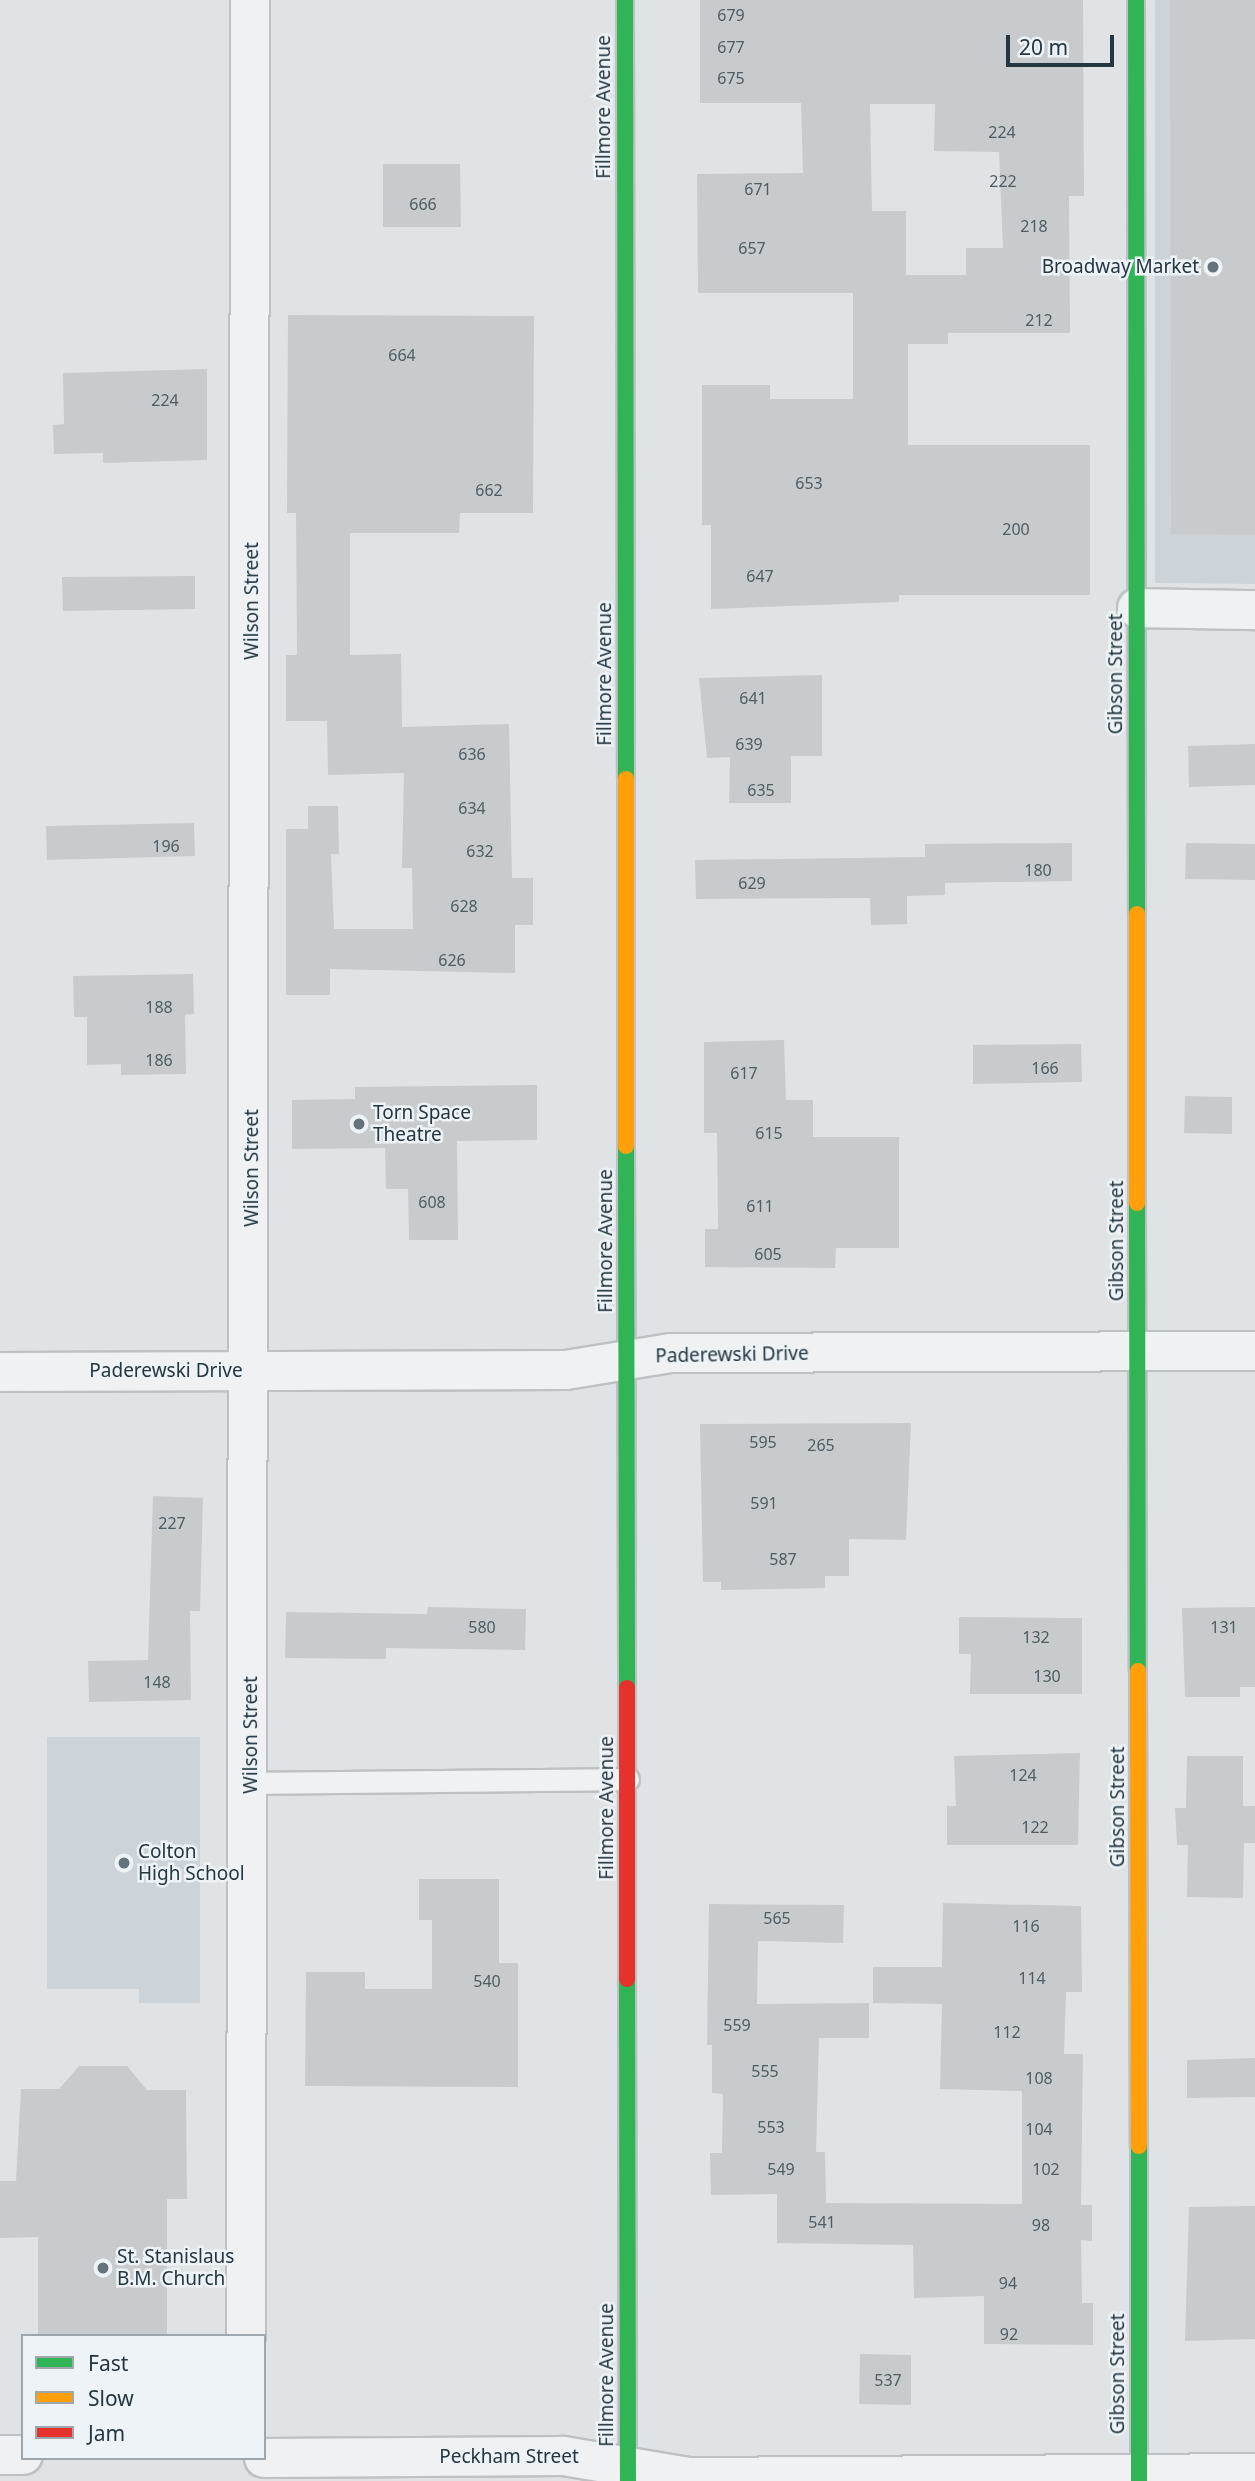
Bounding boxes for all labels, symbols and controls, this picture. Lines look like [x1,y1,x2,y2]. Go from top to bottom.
house number: 679 [717,5,745,25]
scale bar [1010,21,1118,65]
text: 20 m [1019,33,1068,61]
street label: Fillmore Avenue [593,35,615,179]
house number: 677 [717,37,745,57]
house number: 675 [717,68,745,88]
house number: 224 [988,122,1016,142]
house number: 222 [989,171,1017,191]
house number: 671 [744,179,772,199]
house number: 666 [409,194,437,214]
house number: 218 [1020,216,1048,236]
house number: 657 [738,238,766,258]
place label: Broadway Market [1042,256,1199,278]
marker: Broadway Market [1205,259,1221,275]
house number: 212 [1025,310,1053,330]
house number: 664 [388,345,416,365]
house number: 224 [151,390,179,410]
house number: 653 [795,473,823,493]
house number: 662 [475,480,503,500]
house number: 200 [1002,519,1030,539]
street label: Wilson Street [241,542,263,660]
house number: 647 [746,566,774,586]
street label: Fillmore Avenue [594,602,616,746]
street label: Gibson Street [1105,614,1127,734]
house number: 641 [739,688,767,708]
house number: 639 [735,734,763,754]
house number: 636 [458,744,486,764]
house number: 635 [747,780,775,800]
house number: 634 [458,798,486,818]
house number: 196 [152,836,180,856]
house number: 632 [466,841,494,861]
house number: 180 [1024,860,1052,880]
house number: 629 [738,873,766,893]
house number: 628 [450,896,478,916]
house number: 626 [438,950,466,970]
house number: 188 [145,997,173,1017]
house number: 186 [145,1050,173,1070]
house number: 166 [1031,1058,1059,1078]
house number: 617 [730,1063,758,1083]
place label: Torn Space Theatre [373,1102,471,1146]
street label: Wilson Street [241,1109,263,1227]
marker: Torn Space Theatre [351,1116,367,1132]
house number: 615 [755,1123,783,1143]
street label: Fillmore Avenue [595,1169,617,1313]
street label: Gibson Street [1106,1181,1128,1301]
house number: 608 [418,1192,446,1212]
house number: 611 [746,1196,774,1216]
house number: 605 [754,1244,782,1264]
street label: Paderewski Drive [655,1342,809,1368]
street label: Paderewski Drive [89,1360,243,1382]
house number: 595 [749,1432,777,1452]
house number: 265 [807,1435,835,1455]
house number: 591 [750,1493,778,1513]
house number: 227 [158,1513,186,1533]
house number: 587 [769,1549,797,1569]
house number: 580 [468,1617,496,1637]
house number: 131 [1210,1617,1238,1637]
house number: 132 [1022,1627,1050,1647]
house number: 130 [1033,1666,1061,1686]
house number: 148 [143,1672,171,1692]
street label: Wilson Street [240,1676,262,1794]
street label: Fillmore Avenue [596,1736,618,1880]
street label: Gibson Street [1107,1747,1129,1867]
house number: 124 [1009,1765,1037,1785]
house number: 122 [1021,1817,1049,1837]
place label: Colton High School [138,1841,245,1885]
marker: Colton High School [116,1855,132,1871]
house number: 565 [763,1908,791,1928]
house number: 116 [1012,1916,1040,1936]
house number: 114 [1018,1968,1046,1988]
house number: 540 [473,1971,501,1991]
house number: 559 [723,2015,751,2035]
house number: 112 [993,2022,1021,2042]
house number: 555 [751,2061,779,2081]
house number: 108 [1025,2068,1053,2088]
house number: 553 [757,2117,785,2137]
house number: 104 [1025,2119,1053,2139]
house number: 549 [767,2159,795,2179]
house number: 102 [1032,2159,1060,2179]
house number: 541 [808,2212,836,2232]
house number: 98 [1032,2215,1050,2235]
place label: St. Stanislaus B.M. Church [117,2246,234,2290]
marker: St. Stanislaus B.M. Church [95,2260,111,2276]
house number: 94 [999,2273,1017,2293]
street label: Fillmore Avenue [596,2303,618,2447]
street label: Gibson Street [1107,2314,1129,2434]
house number: 92 [1000,2324,1018,2344]
legend [21,2334,266,2460]
text: Fast [88,2349,128,2377]
house number: 537 [874,2370,902,2390]
text: Slow [88,2384,134,2412]
text: Jam [88,2419,125,2447]
street label: Peckham Street [439,2446,579,2468]

